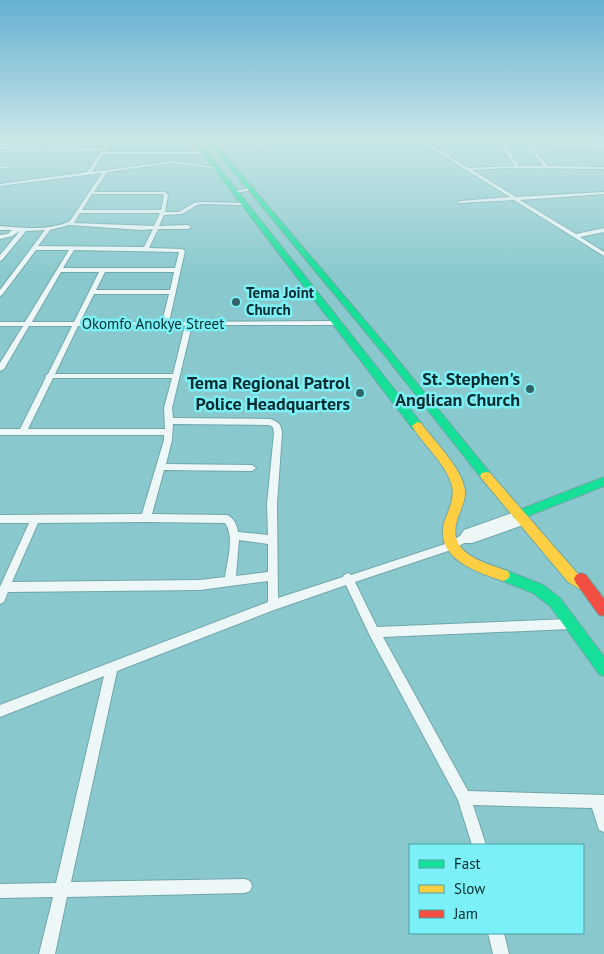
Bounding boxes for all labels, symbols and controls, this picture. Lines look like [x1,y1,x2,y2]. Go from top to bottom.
place label: Tema Joint Church [246,283,315,319]
marker: Tema Joint Church [230,296,242,308]
street label: Okomfo Anokye Street [82,314,224,333]
place label: St. Stephen's Anglican Church [395,367,520,411]
place label: Tema Regional Patrol Police Headquarters [187,371,351,415]
marker: St. Stephen's Anglican Church [524,383,536,395]
marker: Tema Regional Patrol Police Headquarters [354,387,366,399]
legend [409,844,584,934]
text: Fast [454,854,481,873]
text: Slow [454,879,485,898]
text: Jam [453,904,478,923]

